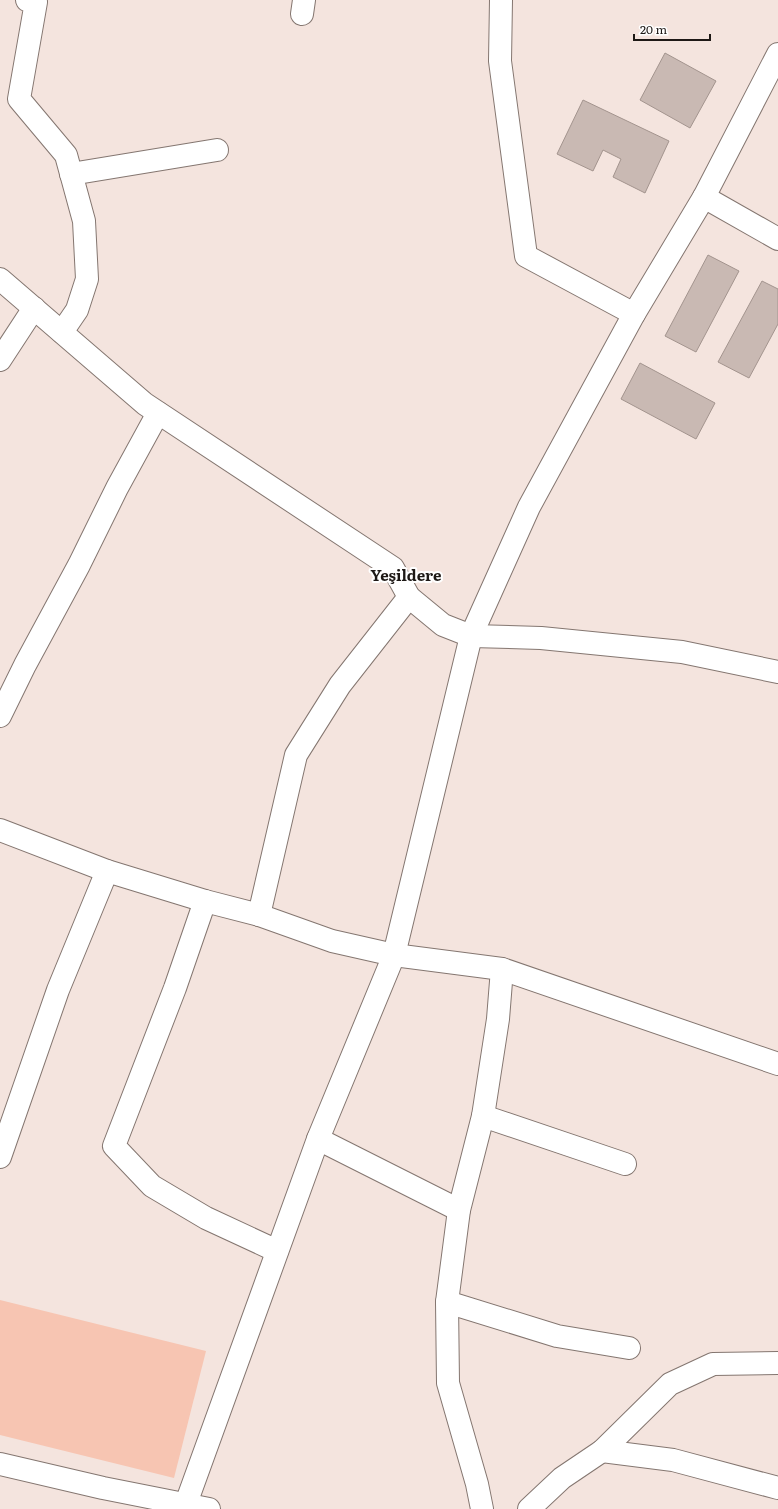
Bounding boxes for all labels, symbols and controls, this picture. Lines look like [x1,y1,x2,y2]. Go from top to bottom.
scale bar [634,16,710,42]
text: 20 m [640,20,667,38]
district label: Yeşildere [371,563,442,586]

